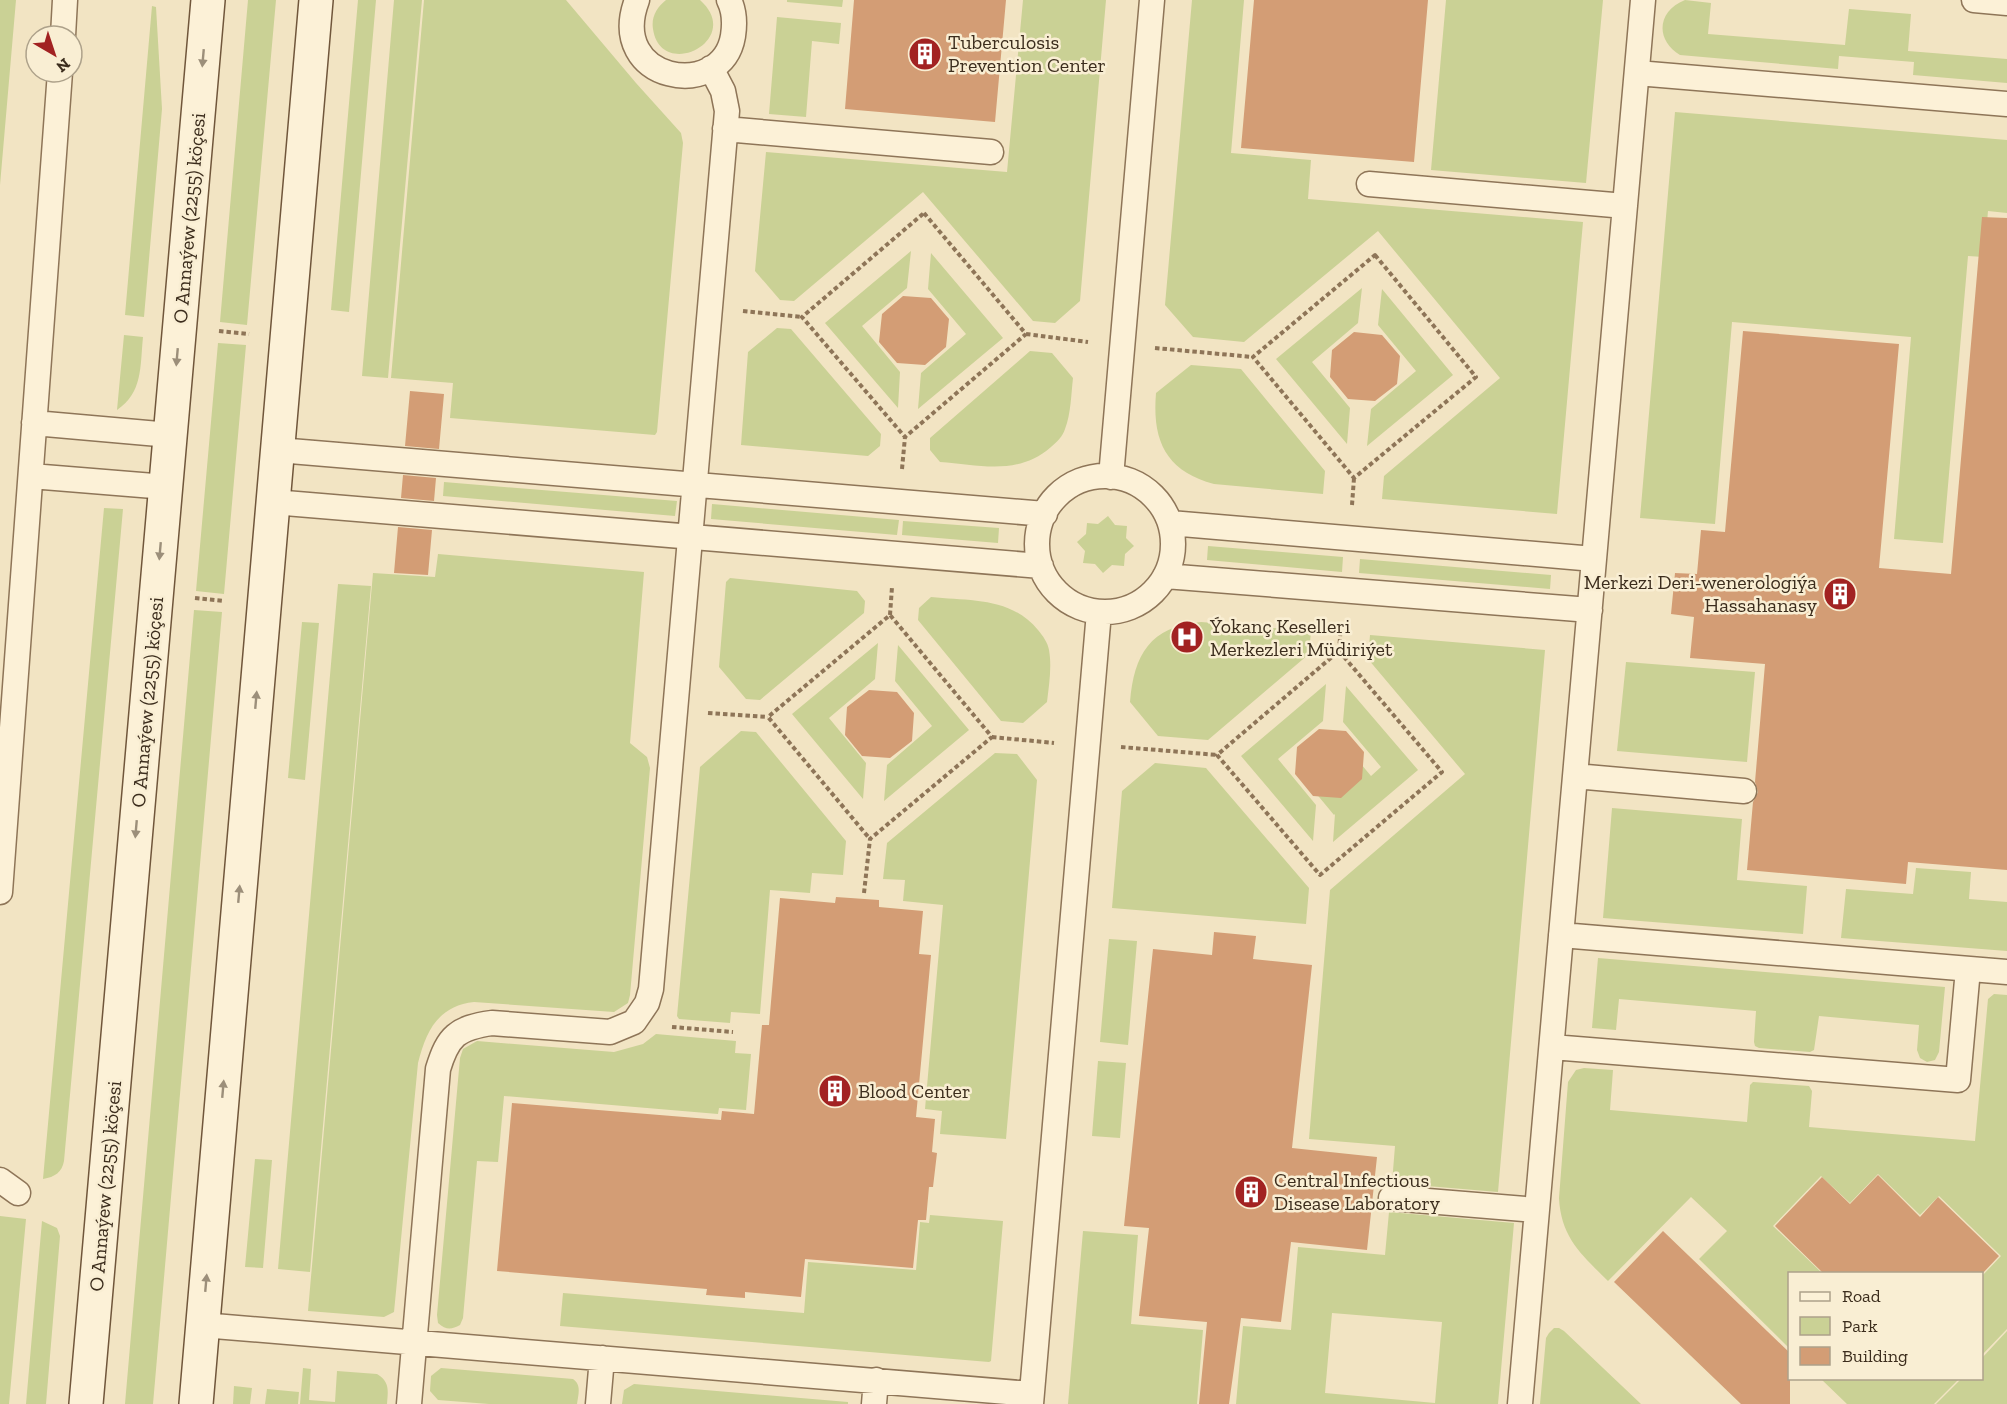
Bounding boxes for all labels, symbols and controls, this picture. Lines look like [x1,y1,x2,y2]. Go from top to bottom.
north arrow [24,24,84,84]
place label: Tuberculosis Prevention Center [948,30,1106,77]
building icon: Tuberculosis Prevention Center [907,36,943,72]
one-way arrow [198,49,208,68]
text: N [52,54,74,76]
street label: O Annaýew (2255) köçesi [168,111,210,324]
one-way arrow [172,348,182,367]
one-way arrow [155,542,165,561]
place label: Merkezi Deri-wenerologiýa Hassahanasy [1584,570,1818,617]
building icon: Merkezi Deri-wenerologiýa Hassahanasy [1822,576,1858,612]
street label: O Annaýew (2255) köçesi [126,595,168,808]
place label: Ýokanç Keselleri Merkezleri Müdiriýet [1209,614,1393,661]
hospital icon: Ýokanç Keselleri Merkezleri Müdiriýet [1169,619,1205,655]
one-way arrow [251,691,261,710]
one-way arrow [131,820,141,839]
one-way arrow [235,885,244,904]
building icon: Blood Center [817,1073,853,1109]
street label: O Annaýew (2255) köçesi [84,1079,126,1292]
one-way arrow [218,1079,228,1098]
place label: Blood Center [858,1079,970,1103]
place label: Central Infectious Disease Laboratory [1274,1168,1441,1215]
building icon: Central Infectious Disease Laboratory [1233,1174,1269,1210]
legend [1788,1272,1983,1380]
one-way arrow [201,1273,211,1292]
text: Road [1842,1285,1881,1307]
text: Park [1842,1315,1878,1337]
text: Building [1842,1345,1908,1367]

